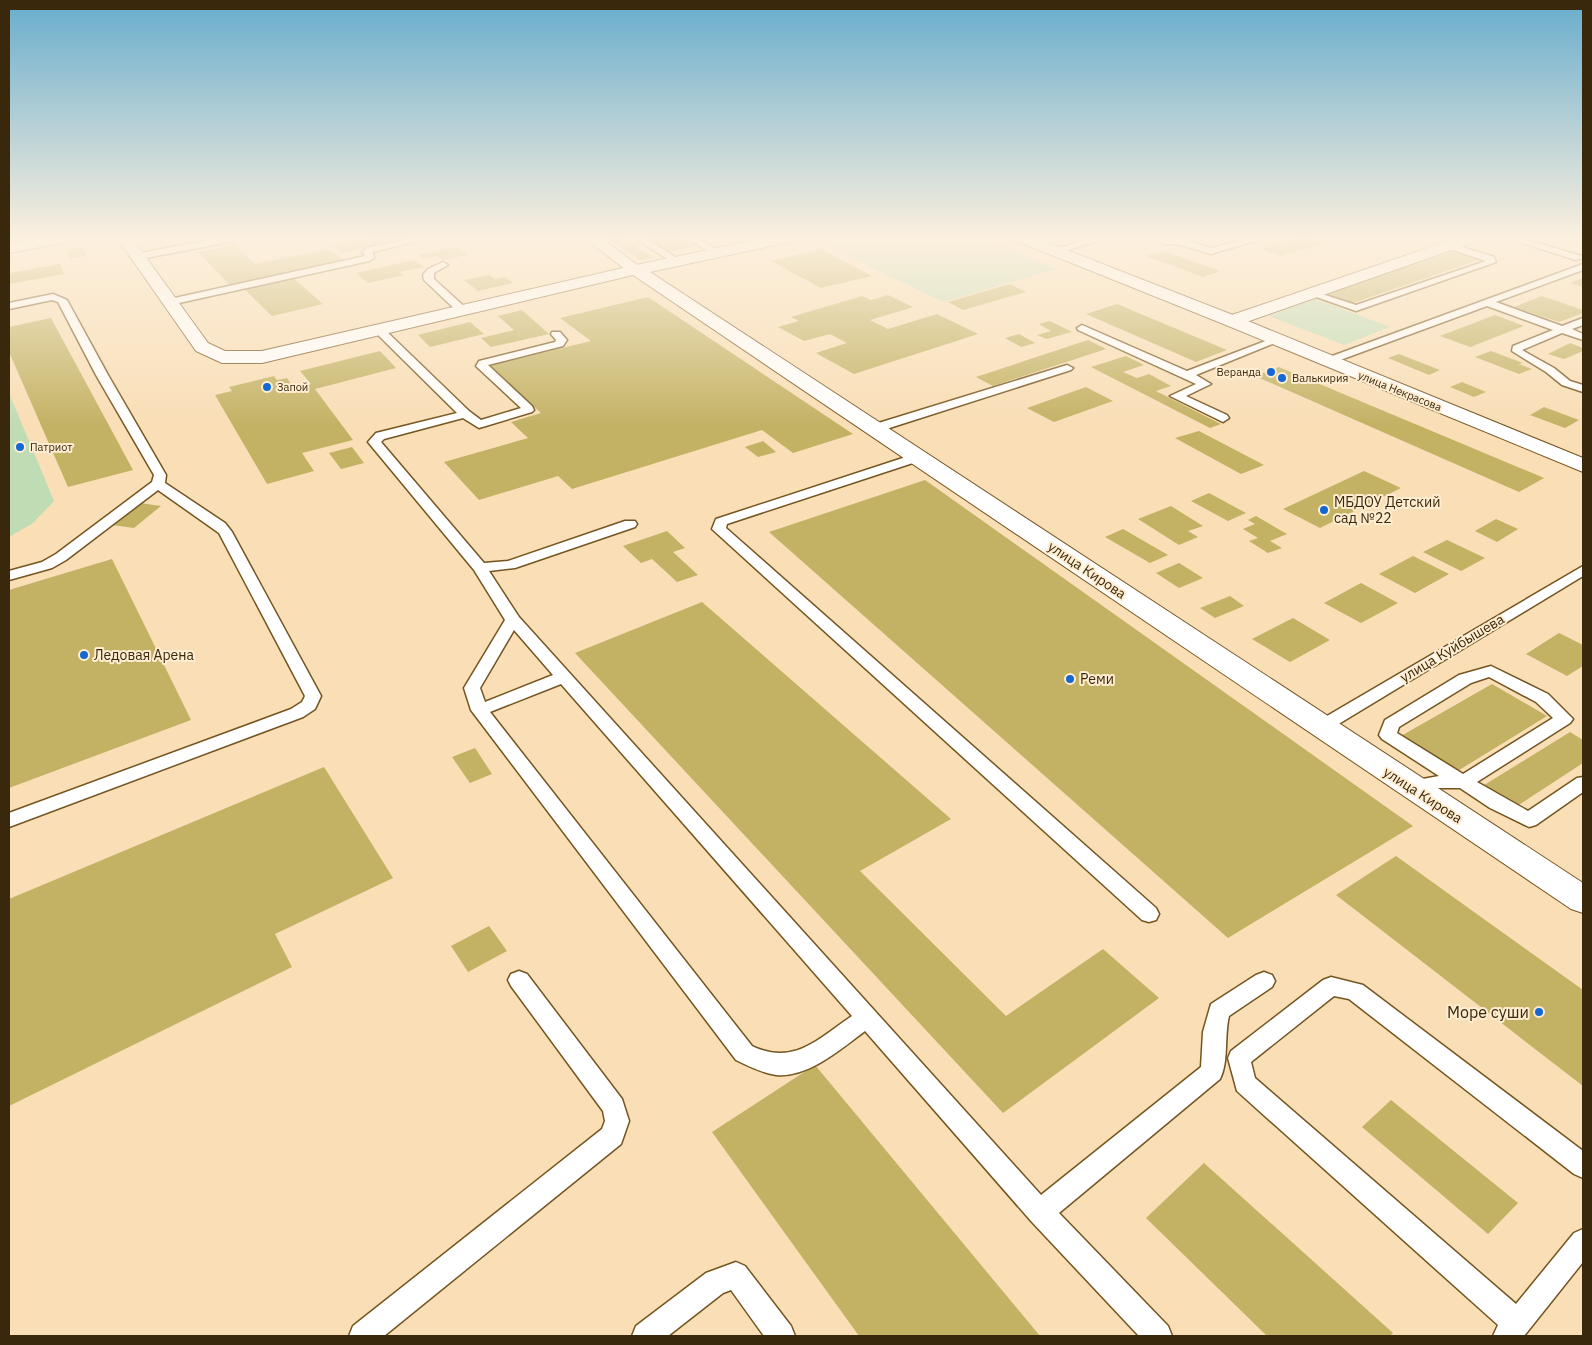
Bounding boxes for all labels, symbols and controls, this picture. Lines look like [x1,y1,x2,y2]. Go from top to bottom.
place label: Веранда [1217,365,1261,379]
marker: Веранда [1265,366,1277,378]
street label: улица Некрасова [1356,368,1444,414]
place label: Валькирия [1292,371,1348,385]
marker: Валькирия [1276,372,1288,384]
place label: Запой [277,380,308,394]
marker: Запой [261,381,273,393]
place label: Патриот [30,440,73,454]
marker: Патриот [14,441,26,453]
place label: МБДОУ Детский сад №22 [1334,493,1440,527]
marker: МБДОУ Детский сад №22 [1318,504,1330,516]
street label: улица Кирова [1044,537,1130,603]
street label: улица Куйбышева [1397,610,1508,686]
place label: Ледовая Арена [94,646,194,664]
marker: Ледовая Арена [78,649,90,661]
place label: Реми [1080,670,1114,688]
marker: Реми [1064,673,1076,685]
street label: улица Кирова [1380,763,1466,828]
place label: Море суши [1447,1002,1529,1022]
marker: Море суши [1533,1006,1545,1018]

